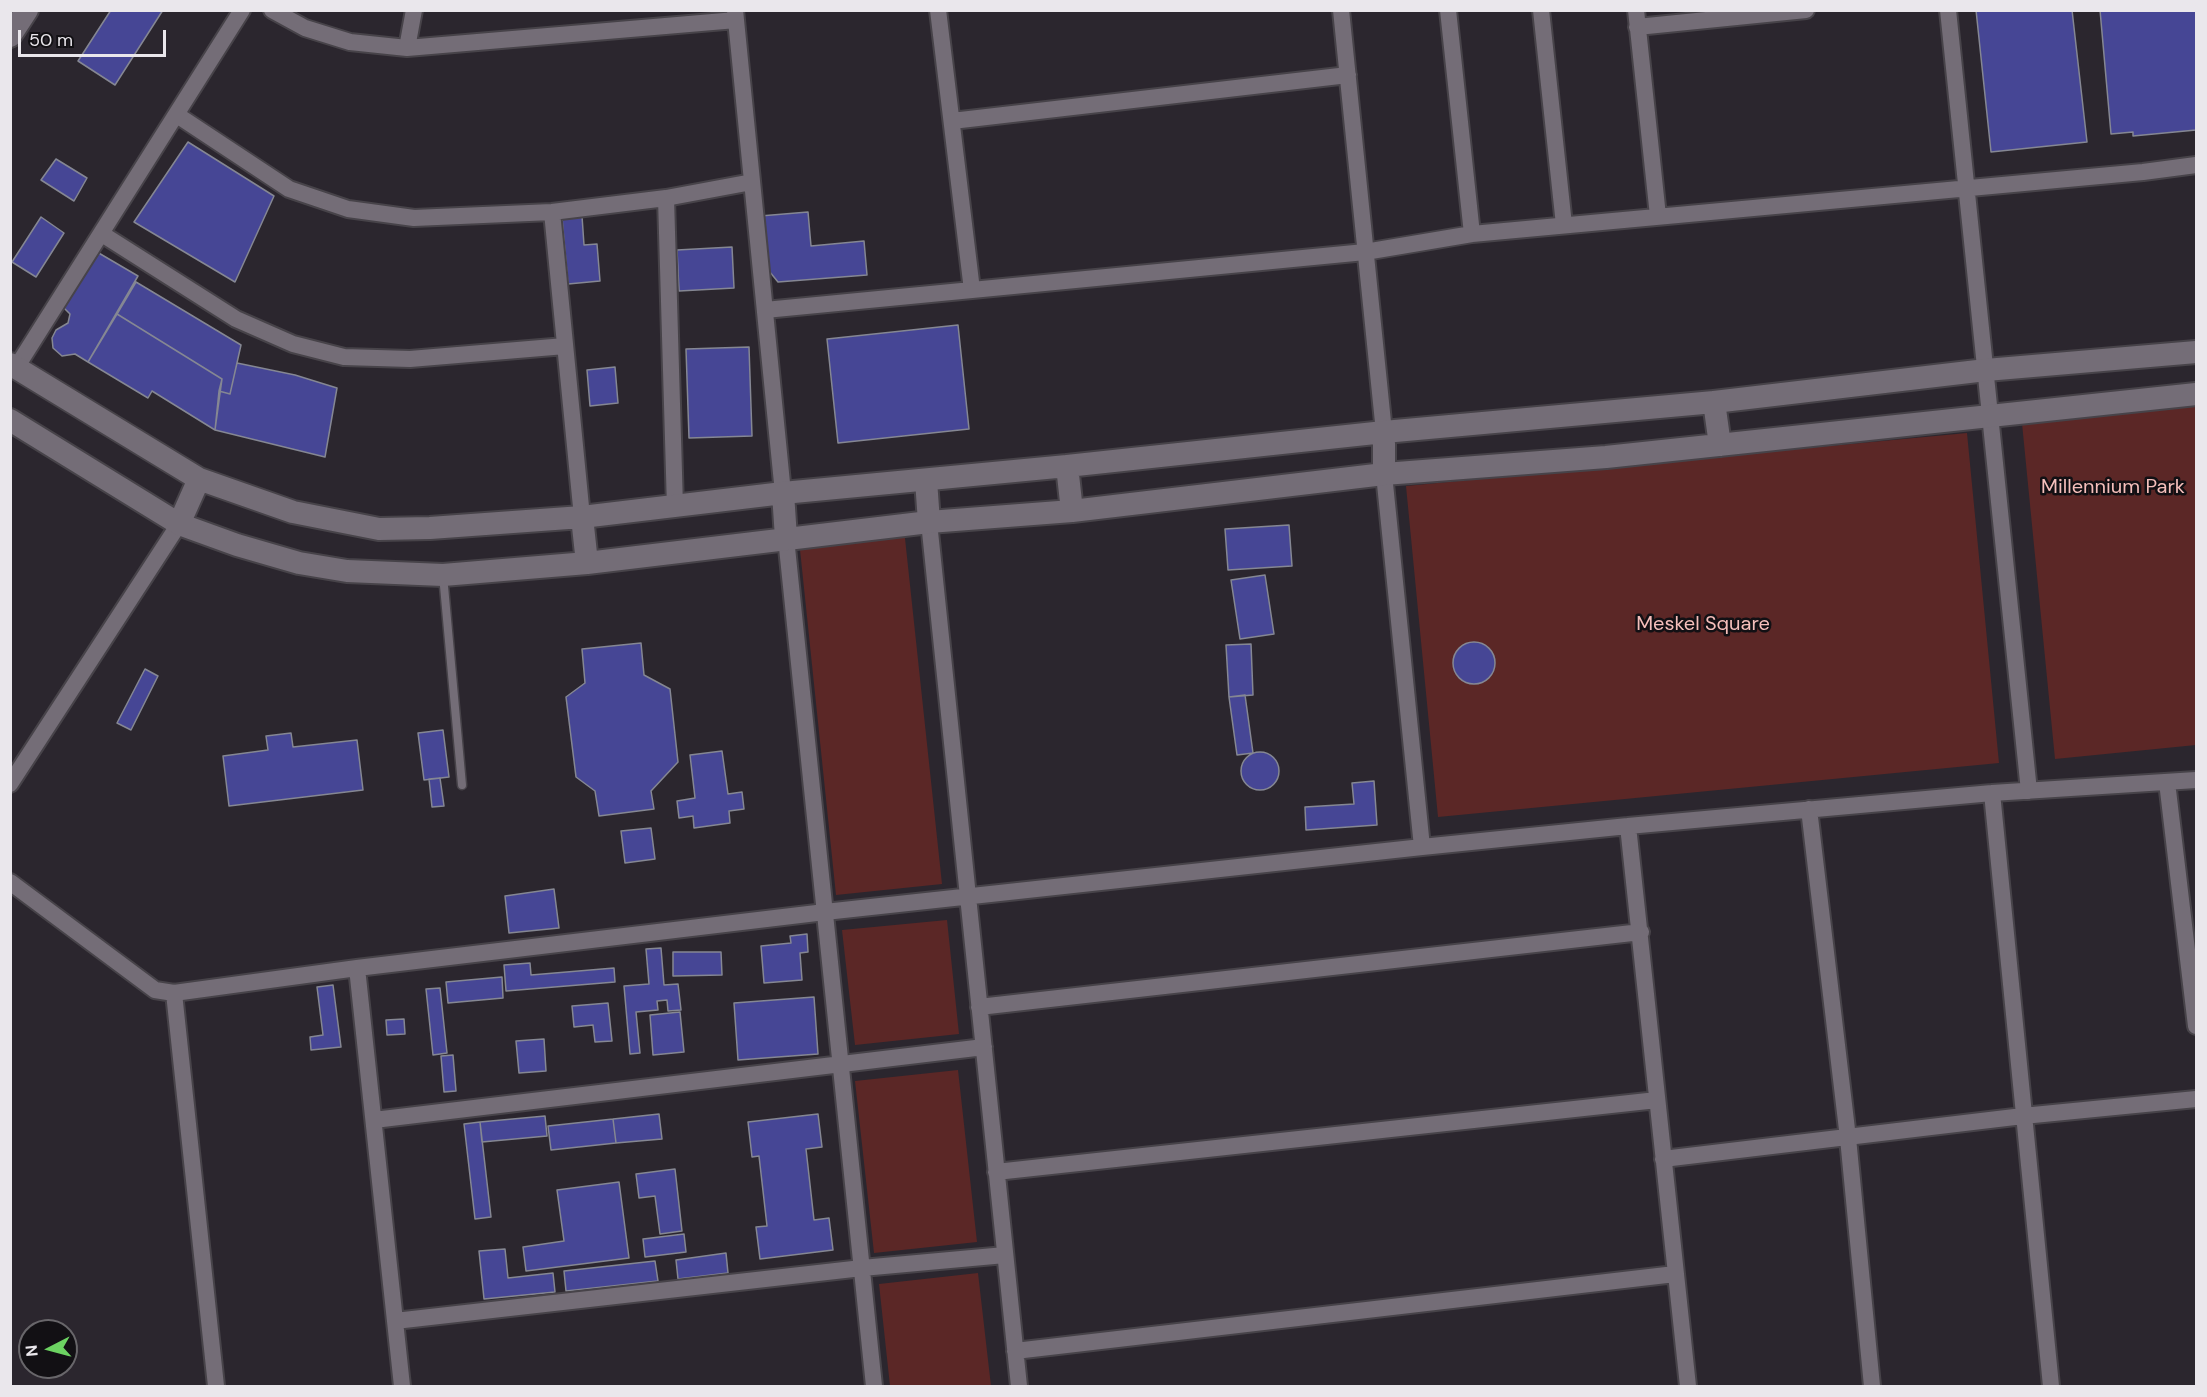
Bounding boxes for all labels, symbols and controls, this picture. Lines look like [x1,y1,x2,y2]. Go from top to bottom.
scale bar [21,18,170,56]
text: 50 m [29,28,73,52]
park label: Millennium Park [2041,476,2185,500]
park label: Meskel Square [1636,613,1770,637]
north arrow [18,1319,78,1379]
text: N [21,1344,43,1358]

